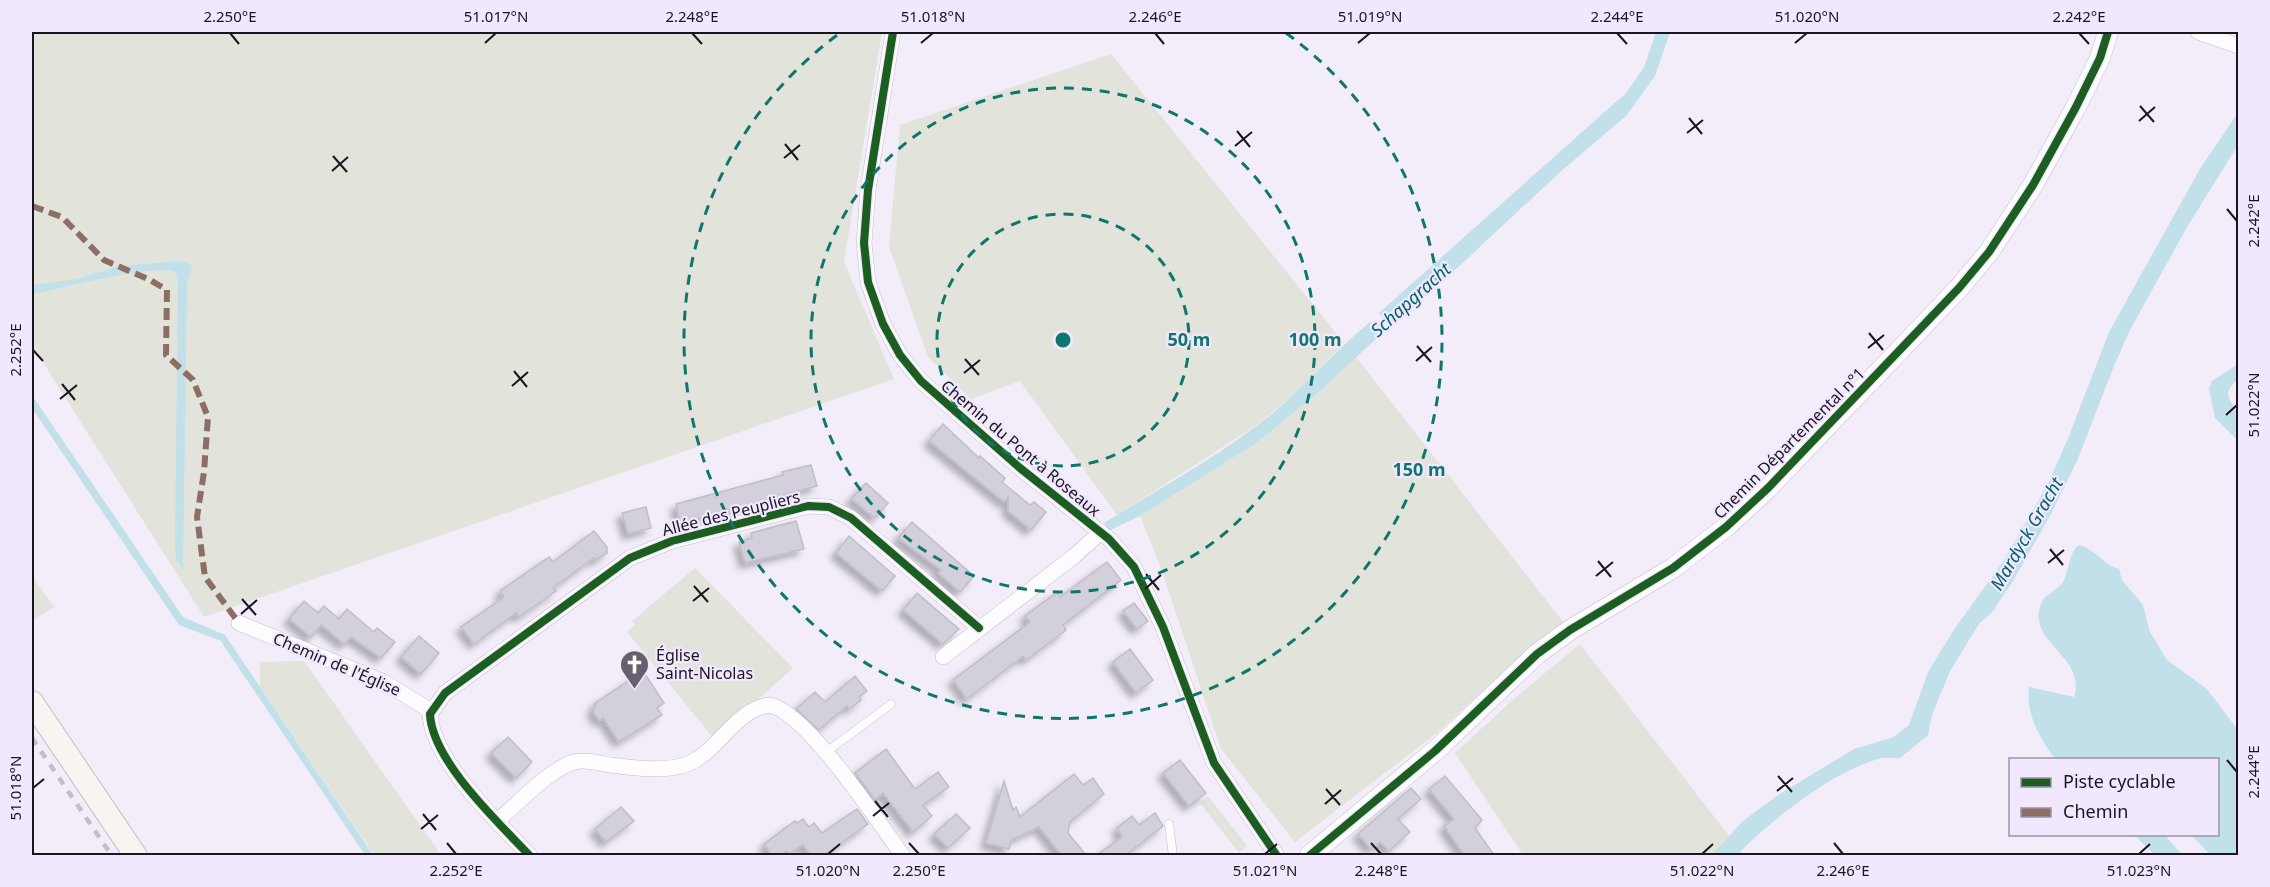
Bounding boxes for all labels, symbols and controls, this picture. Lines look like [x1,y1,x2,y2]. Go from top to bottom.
text: 2.250°E [203,6,257,26]
text: 51.017°N [464,6,528,26]
text: 2.248°E [665,6,719,26]
text: 51.018°N [901,6,965,26]
text: 2.246°E [1128,6,1182,26]
text: 51.019°N [1338,6,1402,26]
text: 2.244°E [1590,6,1644,26]
text: 51.020°N [1775,6,1839,26]
text: 2.242°E [2052,6,2106,26]
text: 2.242°E [2243,194,2263,248]
water label: Schapgracht [1365,256,1456,342]
text: 2.252°E [5,323,25,377]
text: 50 m [1168,327,1210,351]
text: 100 m [1288,327,1342,351]
centre of rings [1053,330,1073,350]
street label: Chemin Départemental n°1 [1708,362,1870,524]
text: 51.022°N [2243,373,2263,437]
street label: Chemin du Pont à Roseaux [937,375,1106,522]
text: 150 m [1392,457,1446,481]
water label: Mardyck Gracht [1984,472,2069,594]
street label: Allée des Peupliers [660,485,802,541]
street label: Chemin de l'Église [270,627,404,701]
place label: Église Saint-Nicolas [656,644,753,684]
church icon: Église Saint-Nicolas [619,648,651,690]
text: 2.244°E [2243,745,2263,799]
text: 51.018°N [5,756,25,820]
legend [2009,758,2219,836]
text: Piste cyclable [2063,769,2176,793]
text: Chemin [2063,799,2128,823]
text: 2.252°E [429,860,483,880]
text: 51.020°N [796,860,860,880]
text: 2.250°E [892,860,946,880]
text: 51.021°N [1233,860,1297,880]
text: 2.248°E [1354,860,1408,880]
text: 51.022°N [1670,860,1734,880]
text: 2.246°E [1816,860,1870,880]
text: 51.023°N [2107,860,2171,880]

